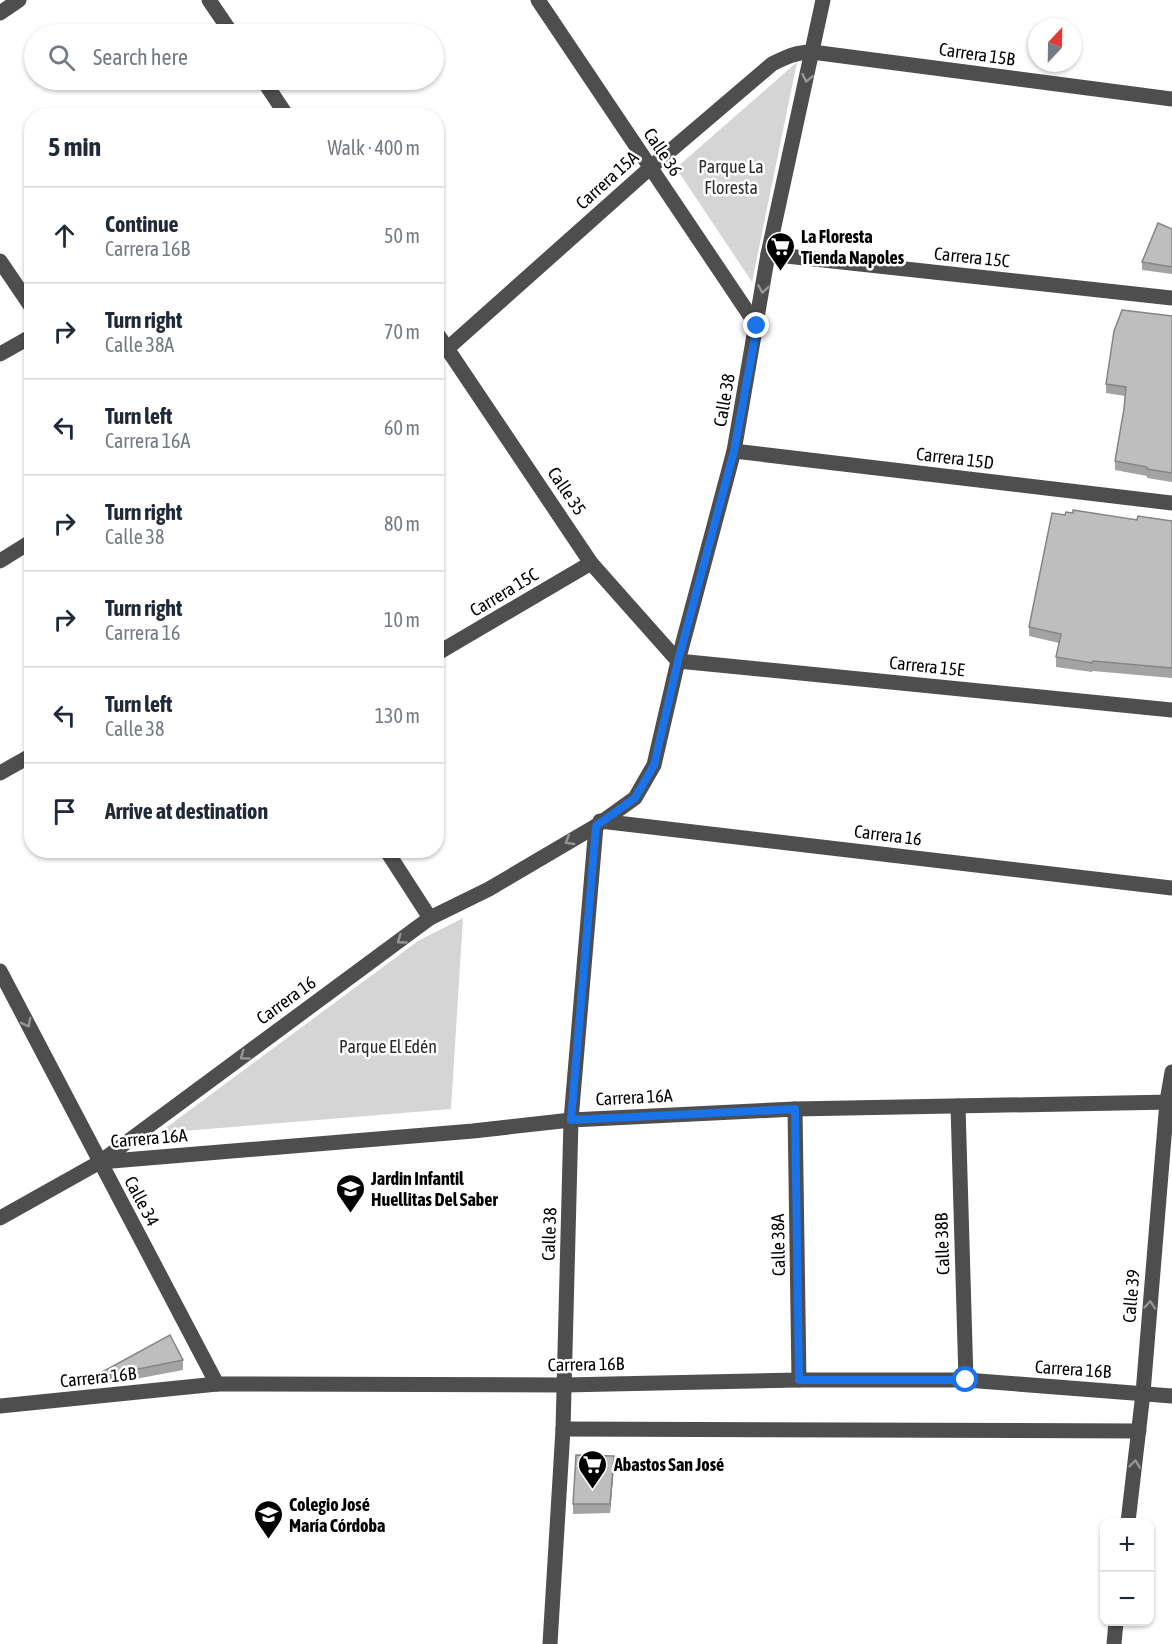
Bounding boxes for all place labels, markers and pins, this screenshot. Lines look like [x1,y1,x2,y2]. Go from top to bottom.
place label: La Floresta Tienda Napoles [801,226,905,268]
supermarket icon: La Floresta Tienda Napoles [764,230,796,272]
place label: Jardin Infantil Huellitas Del Saber [370,1168,498,1210]
school or university icon: Jardin Infantil Huellitas Del Saber [334,1172,366,1214]
supermarket icon: Abastos San José [577,1448,609,1490]
place label: Abastos San José [613,1454,724,1475]
place label: Colegio José María Córdoba [289,1494,385,1536]
school or university icon: Colegio José María Córdoba [252,1498,284,1540]

